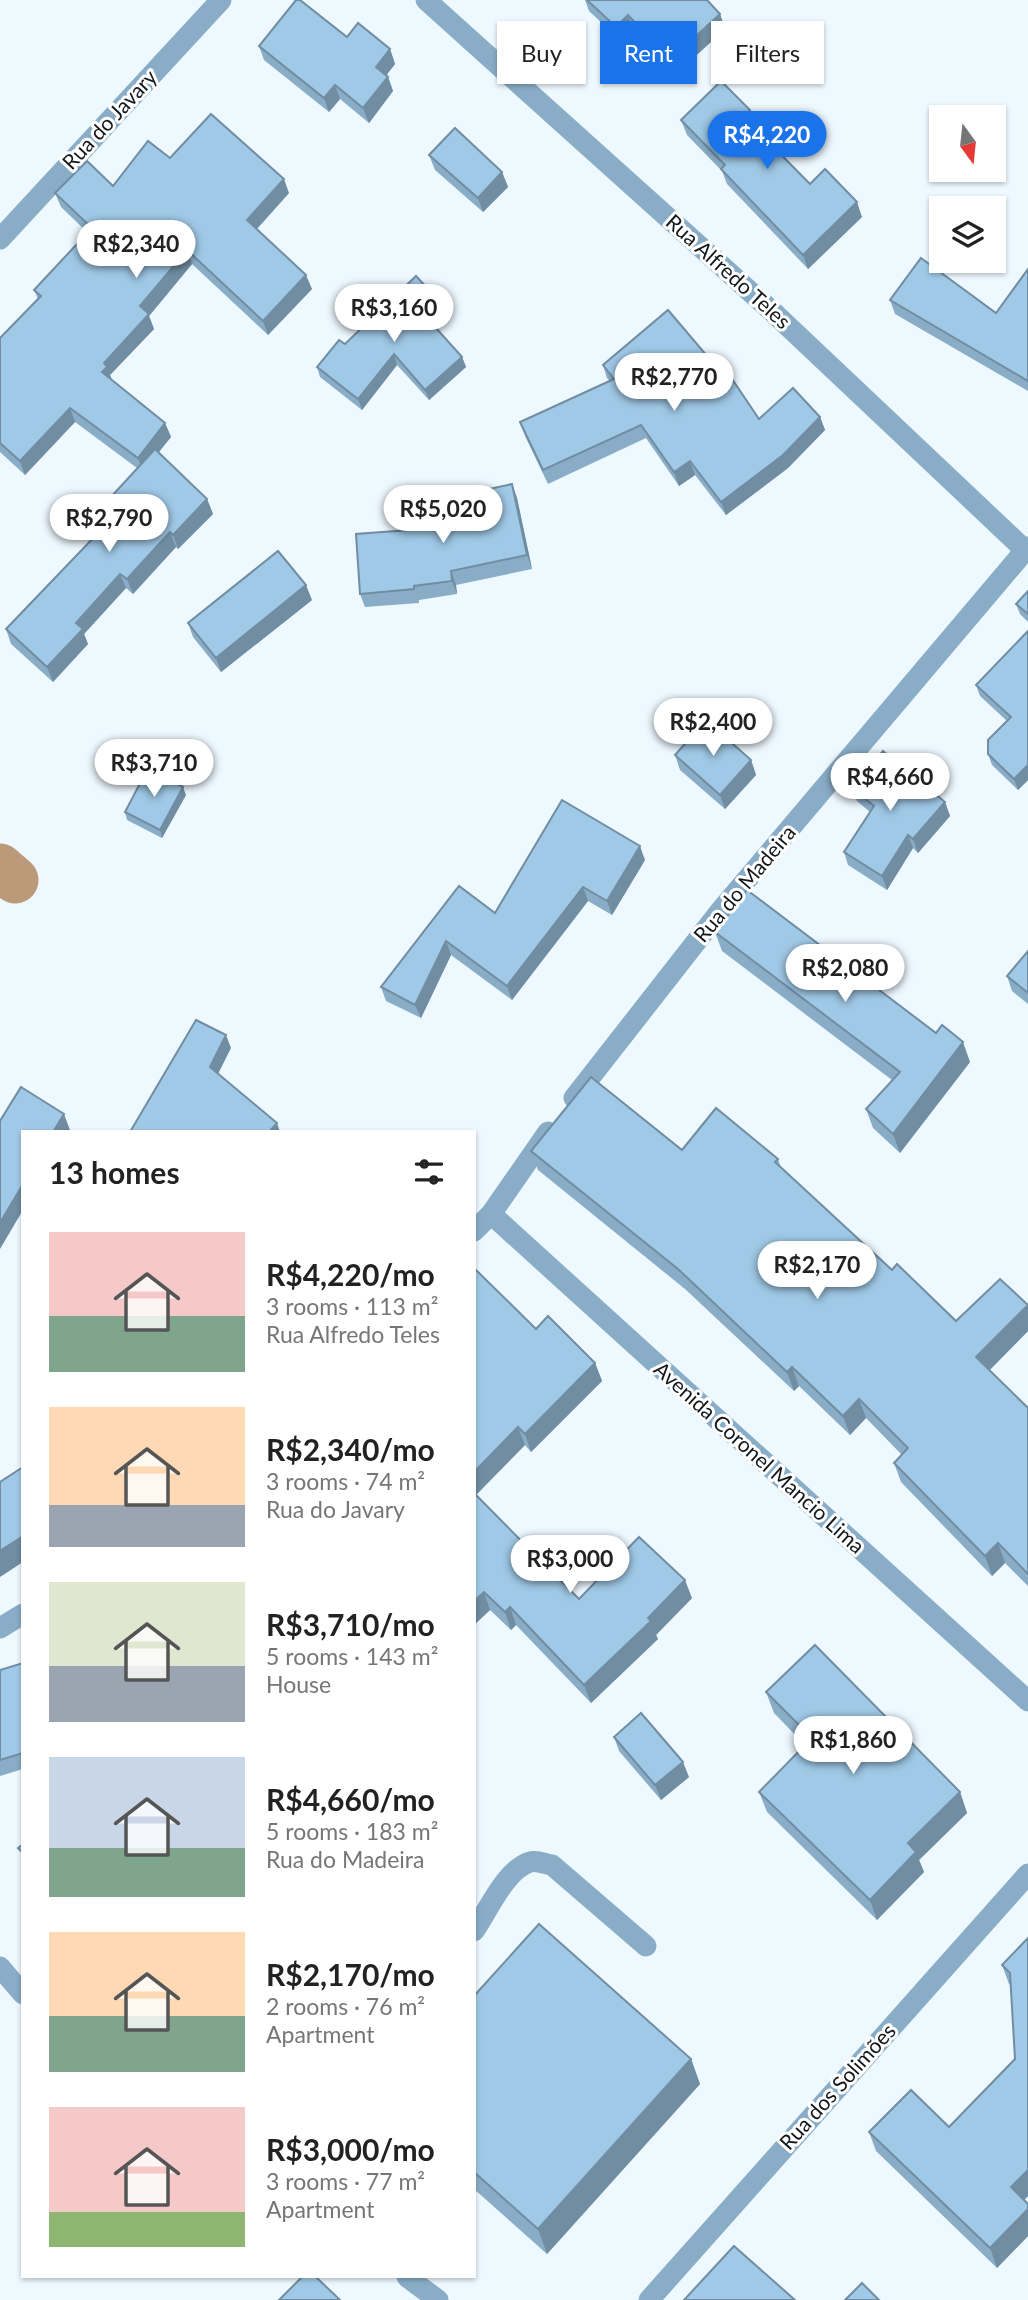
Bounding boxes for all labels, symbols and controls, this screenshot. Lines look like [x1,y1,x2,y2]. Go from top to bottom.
chip: Buy [497,21,586,84]
chip: Rent [600,21,697,84]
chip: Filters [711,21,824,84]
street label: Rua do Javary [56,64,161,174]
north arrow [929,105,1006,182]
map controls [929,105,1006,273]
pin: R$4,220 [702,111,832,171]
text: R$4,220 [724,120,810,148]
button: layers [929,196,1006,273]
street label: Rua Alfredo Teles [662,208,796,333]
pin: R$2,340 [71,220,201,280]
text: R$2,340 [93,229,179,257]
pin: R$3,160 [329,284,459,344]
text: R$3,160 [351,293,437,321]
pin: R$2,770 [609,354,739,413]
text: R$2,770 [631,362,717,390]
pin: R$5,020 [378,486,508,545]
pin: R$2,790 [44,494,174,554]
text: R$5,020 [400,494,486,522]
text: R$2,790 [66,503,152,531]
pin: R$2,400 [648,698,778,758]
text: R$2,400 [670,707,756,735]
pin: R$3,710 [89,740,219,799]
text: R$3,710 [111,748,197,776]
pin: R$4,660 [825,754,955,813]
text: R$4,660 [847,762,933,790]
street label: Rua do Madeira [688,820,800,947]
pin: R$2,080 [780,944,910,1004]
text: R$2,080 [802,953,888,981]
icon: filters [410,1153,448,1191]
text: 13 homes [49,1154,180,1190]
pin: R$2,170 [752,1242,882,1301]
text: R$2,170 [774,1250,860,1278]
text: R$4,220/mo [266,1256,435,1292]
icon: home [105,1260,189,1344]
text: 3 rooms · 113 m² [266,1292,438,1320]
text: Rua Alfredo Teles [266,1320,440,1348]
street label: Avenida Coronel Mancio Lima [650,1356,870,1558]
text: R$2,340/mo [266,1431,435,1467]
icon: home [105,1435,189,1519]
text: 3 rooms · 74 m² [266,1467,425,1495]
text: Rua do Javary [266,1495,405,1523]
pin: R$3,000 [505,1536,635,1595]
text: R$3,000 [527,1544,613,1572]
text: R$3,710/mo [266,1606,435,1642]
icon: home [105,1610,189,1694]
text: 5 rooms · 143 m² [266,1642,438,1670]
text: House [266,1670,331,1698]
pin: R$1,860 [788,1716,918,1776]
text: R$1,860 [810,1725,896,1753]
text: R$4,660/mo [266,1781,435,1817]
icon: home [105,1785,189,1869]
text: 5 rooms · 183 m² [266,1817,438,1845]
text: Rua do Madeira [266,1845,425,1873]
text: R$2,170/mo [266,1956,435,1992]
icon: home [105,1960,189,2044]
text: 2 rooms · 76 m² [266,1992,425,2020]
street label: Rua dos Solimões [774,2018,900,2154]
text: Apartment [266,2020,374,2048]
text: R$3,000/mo [266,2131,435,2167]
icon: home [105,2135,189,2219]
text: 3 rooms · 77 m² [266,2167,425,2195]
text: Apartment [266,2195,374,2223]

